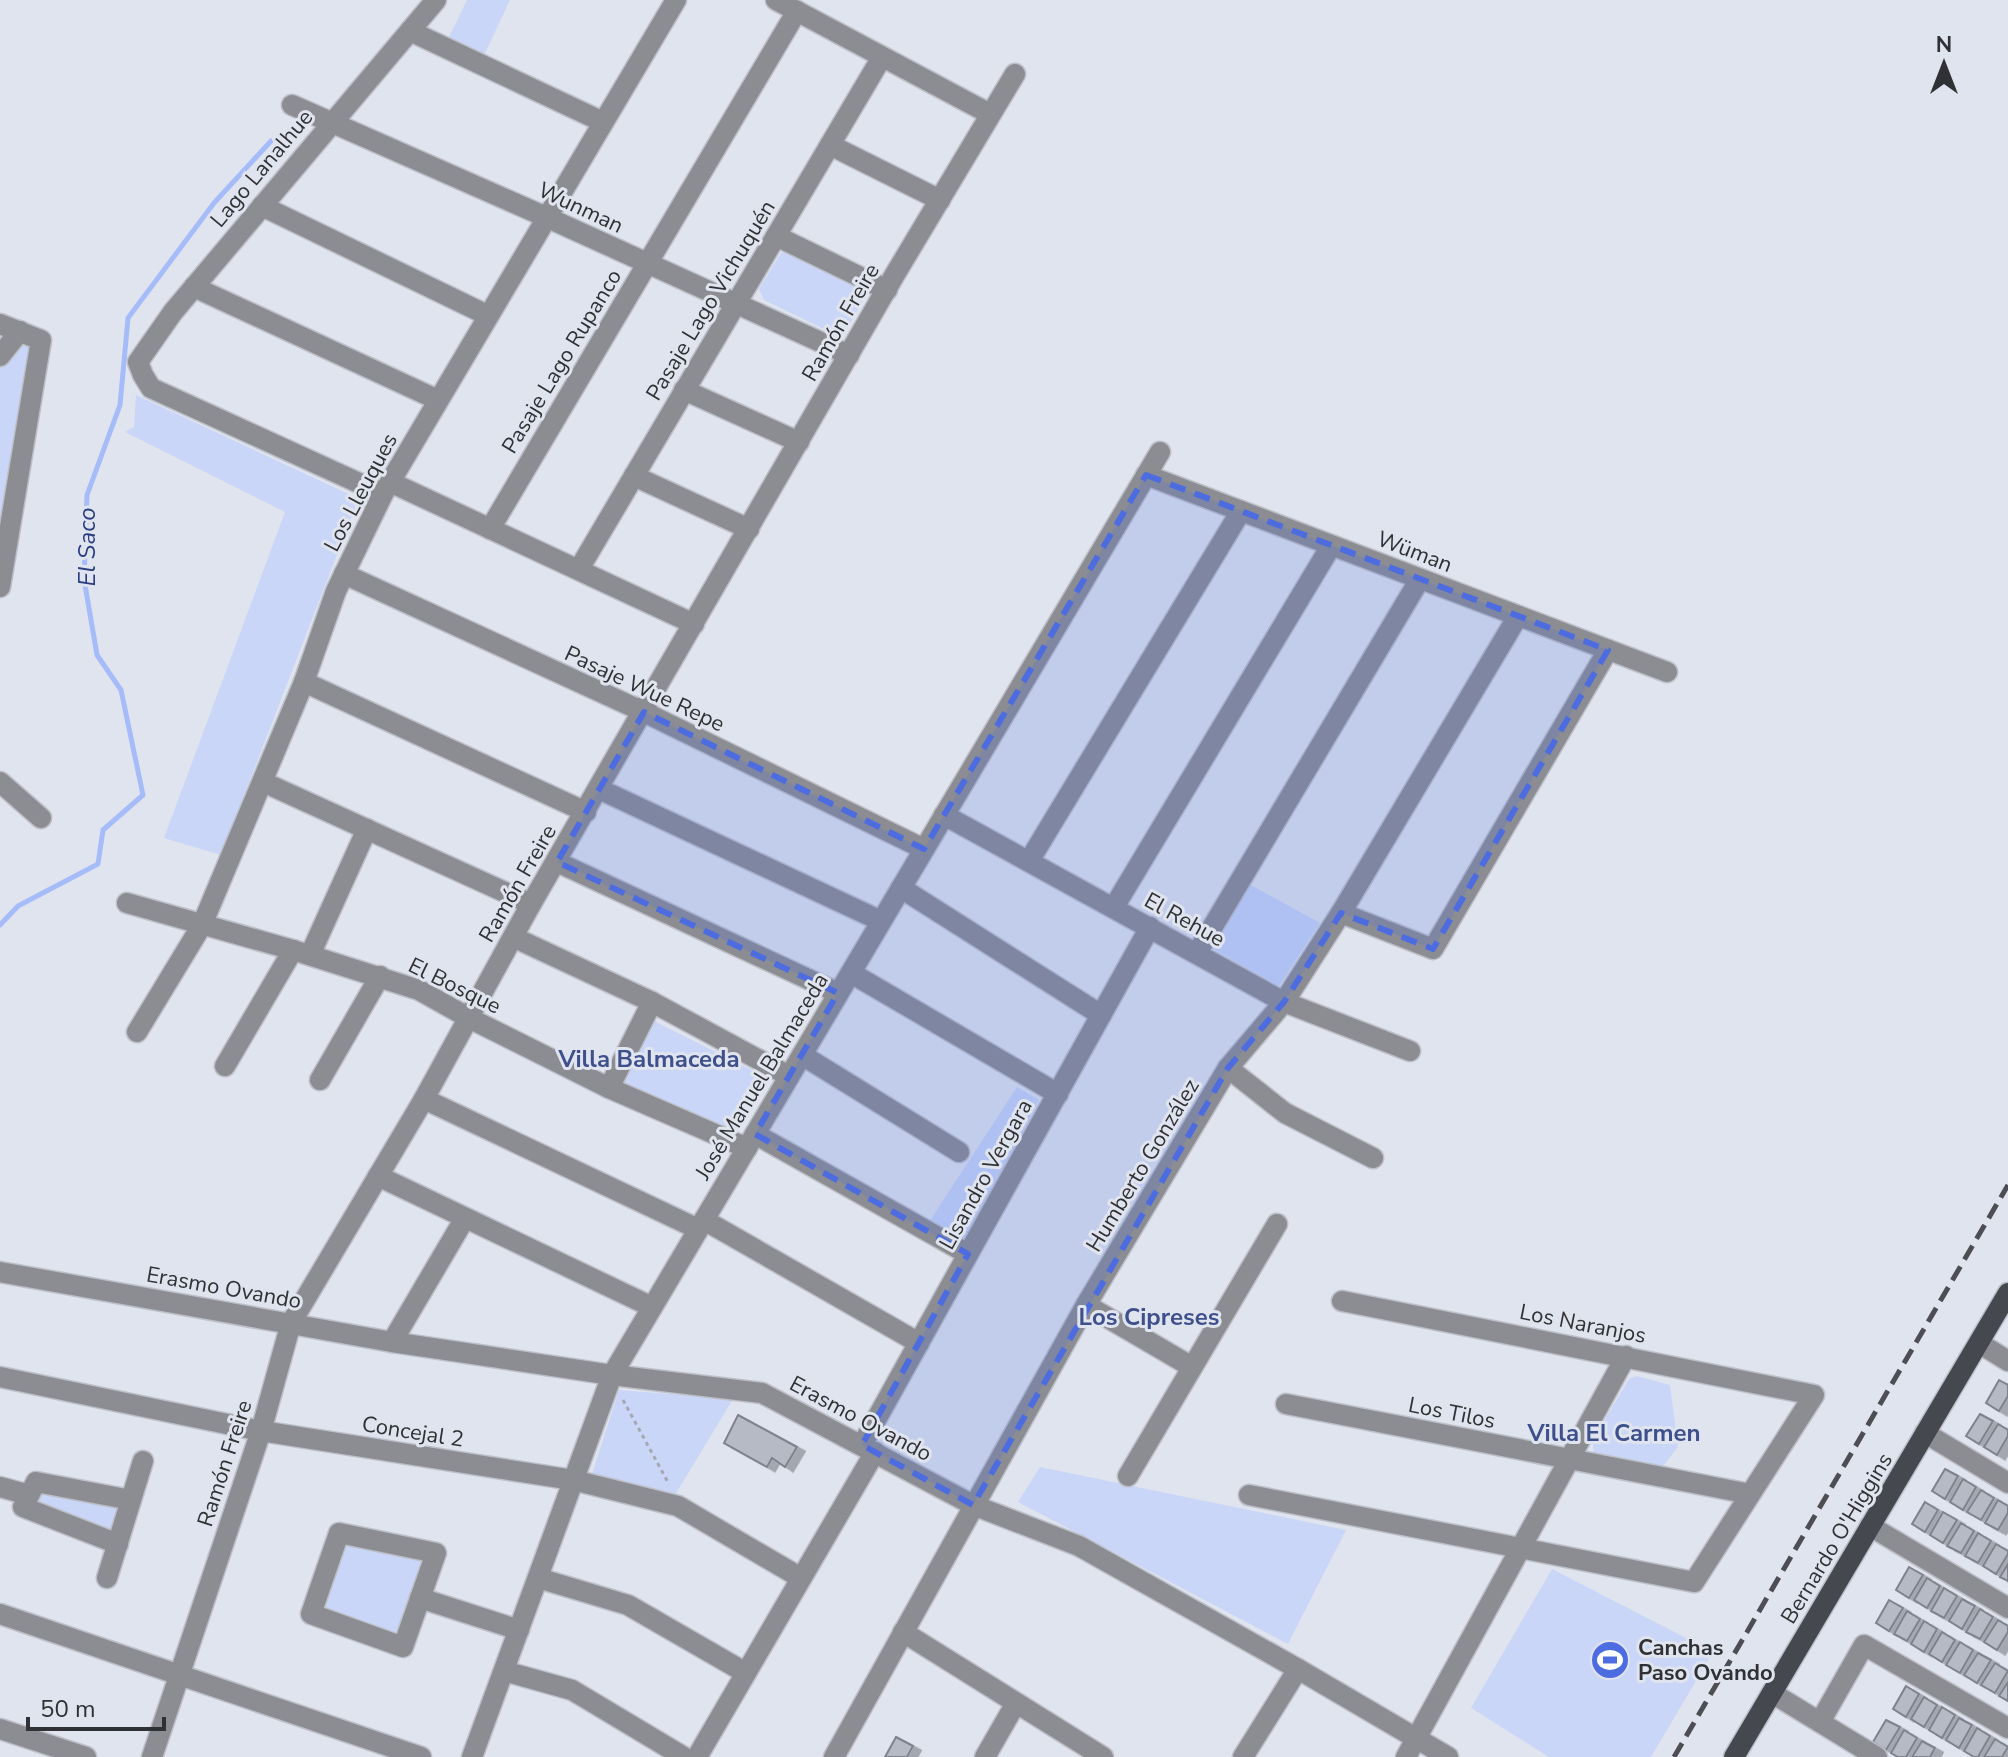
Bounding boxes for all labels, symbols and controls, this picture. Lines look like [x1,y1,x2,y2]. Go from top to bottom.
north arrow [1904,24,1984,104]
text: N [1936,30,1952,60]
street label: Lago Lanalhue [204,103,320,234]
street label: Wunman [533,175,628,241]
street label: Pasaje Lago Vichuquén [639,195,783,406]
street label: Ramón Freire [795,258,887,387]
street label: Pasaje Lago Rupanco [495,264,629,459]
street label: Los Lleuques [317,428,405,557]
water label: El Saco [71,508,103,586]
street label: Wüman [1373,524,1457,580]
street label: Pasaje Wue Repe [560,639,729,739]
street label: Ramón Freire [472,819,564,948]
street label: El Rehue [1139,885,1230,954]
street label: El Bosque [403,951,506,1021]
street label: José Manuel Balmaceda [688,968,836,1186]
district label: Villa Balmaceda [557,1043,740,1075]
street label: Humberto González [1079,1073,1206,1258]
street label: Lisandro Vergara [932,1094,1040,1255]
street label: Erasmo Ovando [144,1260,304,1316]
street label: Los Naranjos [1517,1297,1649,1351]
district label: Los Cipreses [1079,1301,1219,1333]
street label: Erasmo Ovando [784,1369,937,1469]
street label: Los Tilos [1406,1390,1498,1436]
street label: Ramón Freire [190,1396,260,1530]
street label: Concejal 2 [360,1409,466,1455]
district label: Villa El Carmen [1526,1417,1701,1449]
street label: Bernardo O'Higgins [1774,1447,1900,1630]
place label: Canchas Paso Ovando [1638,1633,1773,1688]
sports icon: Canchas Paso Ovando [1589,1639,1631,1681]
scale bar [28,1681,164,1731]
text: 50 m [40,1693,96,1725]

